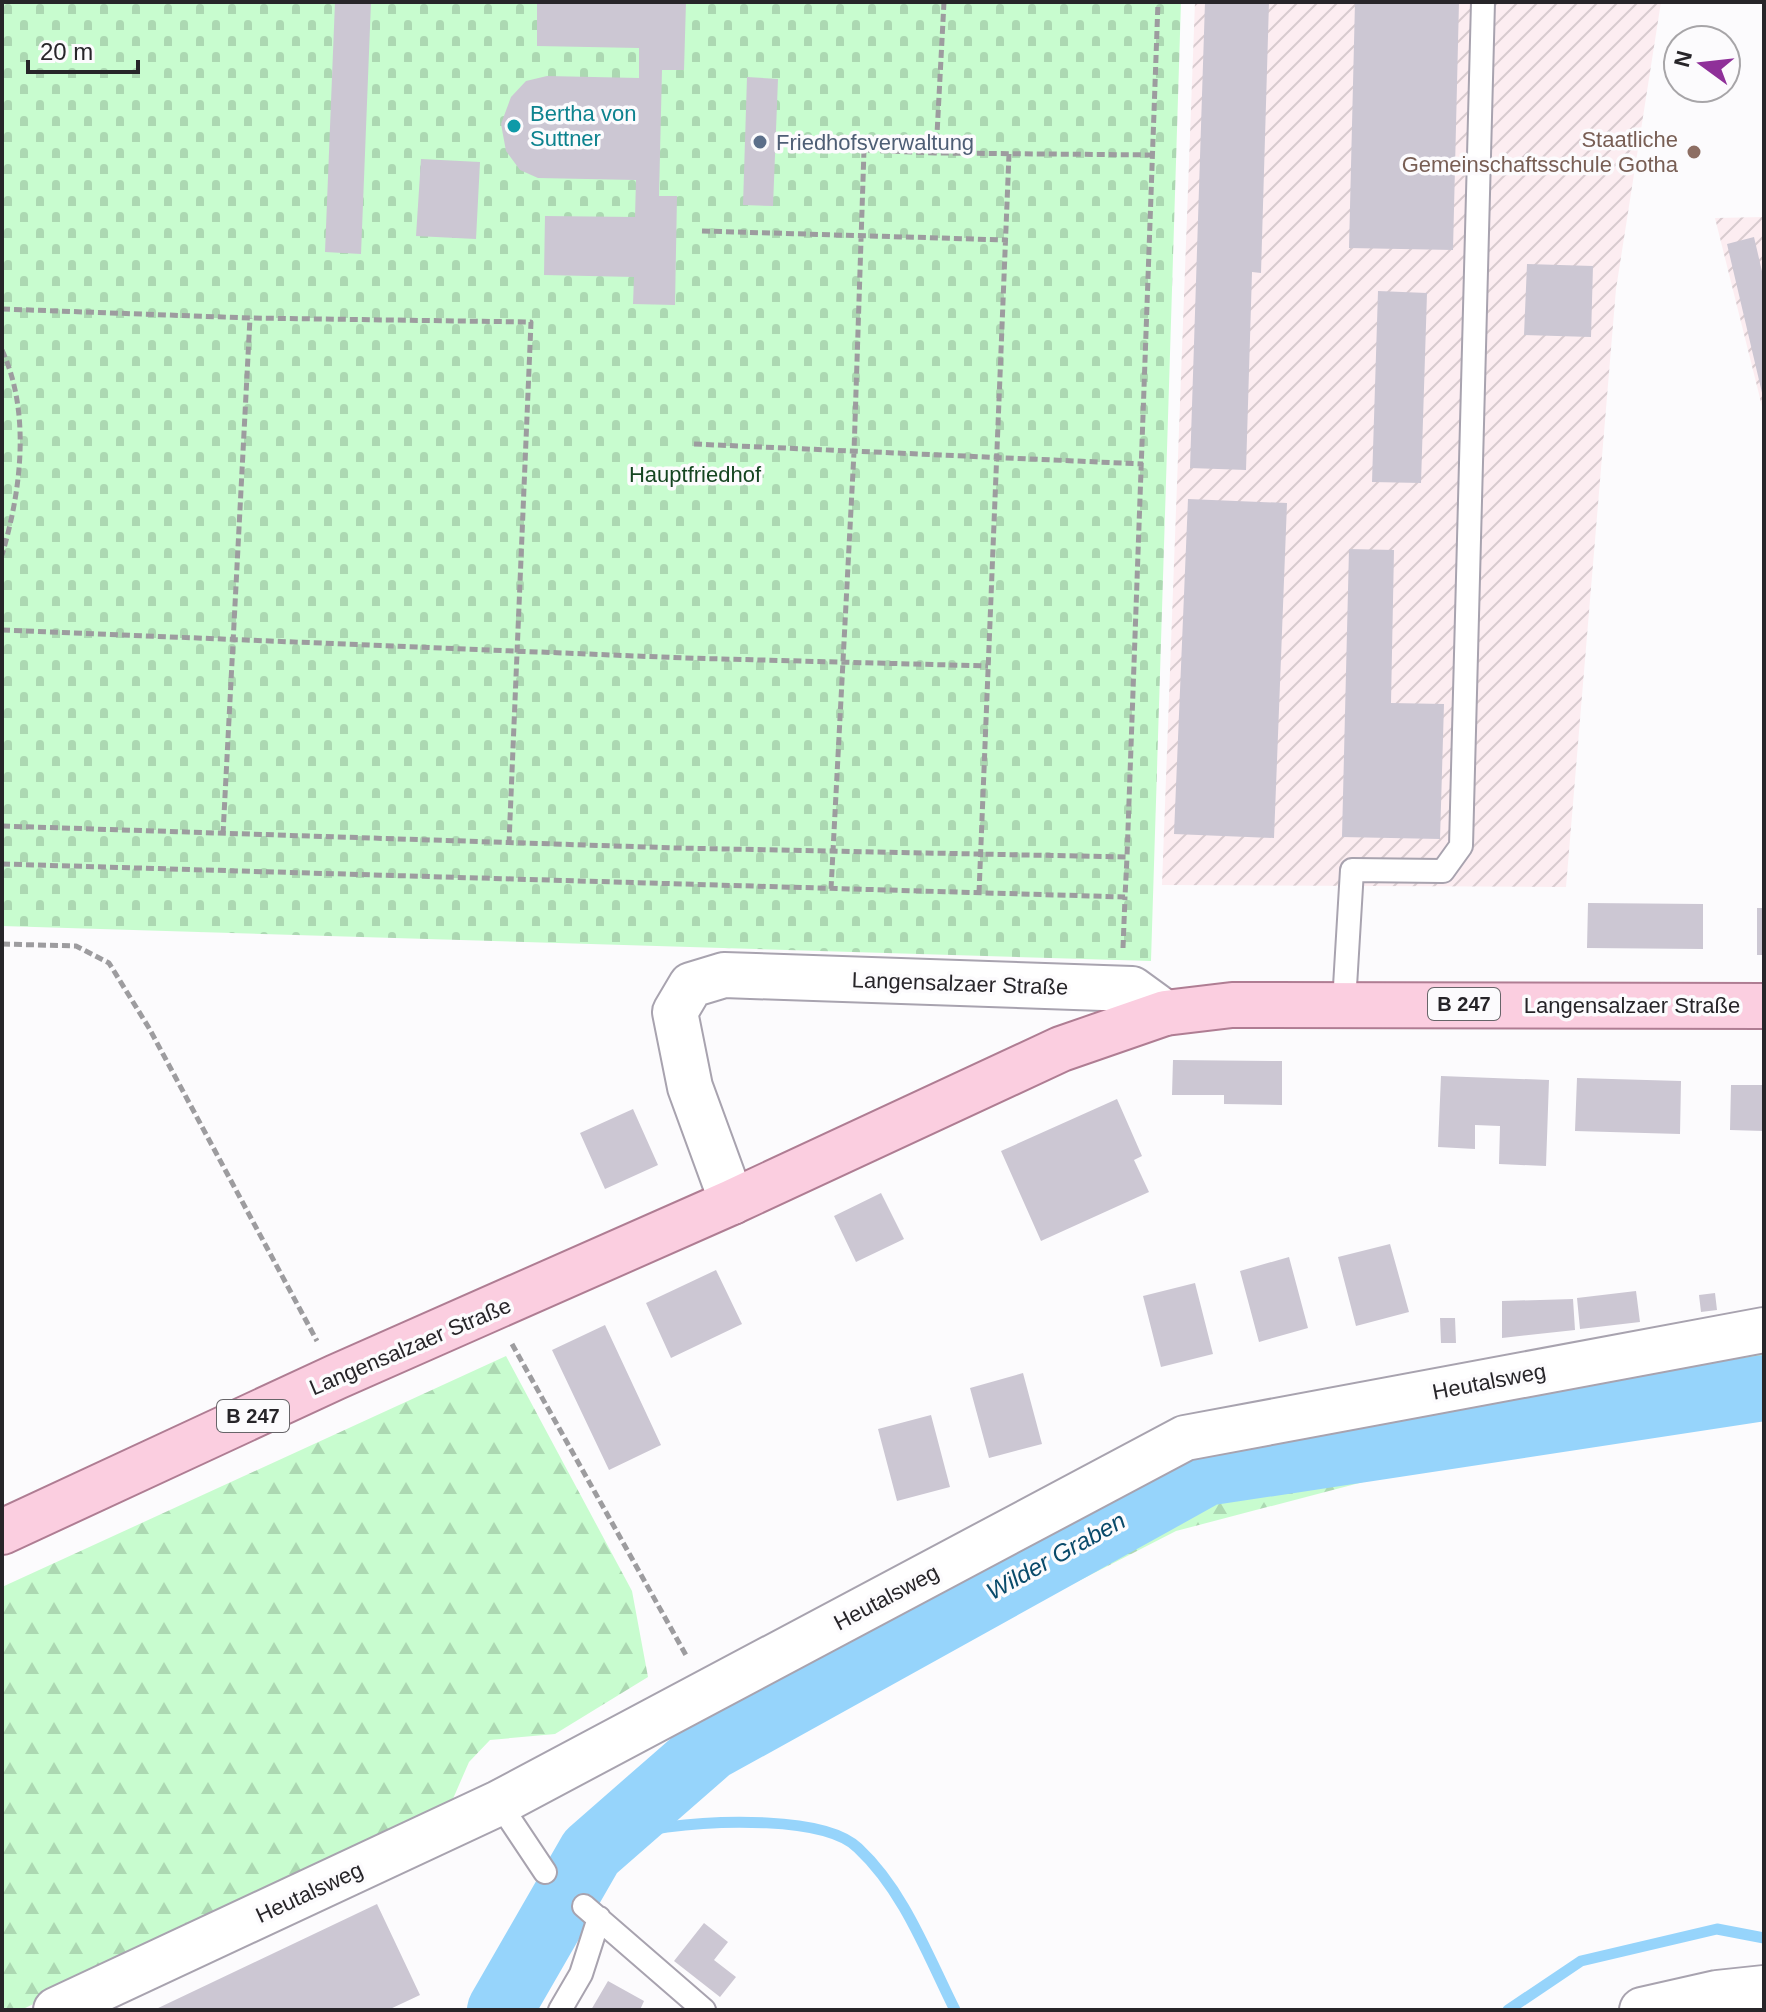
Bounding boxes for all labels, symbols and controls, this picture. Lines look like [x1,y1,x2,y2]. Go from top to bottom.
scale bar [28,24,138,74]
north arrow [1662,24,1742,104]
text: 20 m [40,38,93,65]
text: N [1669,48,1697,70]
place label: Bertha von Suttner [530,101,636,151]
marker: Bertha von Suttner [505,117,523,135]
place label: Staatliche Gemeinschaftsschule Gotha [1402,127,1679,177]
place label: Friedhofsverwaltung [776,130,974,155]
marker: Friedhofsverwaltung [751,133,769,151]
marker: Staatliche Gemeinschaftsschule Gotha [1685,143,1703,161]
park label: Hauptfriedhof [629,462,762,487]
street label: Langensalzaer Straße [851,967,1069,1000]
road number: B 247 [1428,988,1500,1020]
street label: Langensalzaer Straße [1524,993,1740,1018]
street label: Langensalzaer Straße [306,1293,515,1400]
street label: Heutalsweg [1430,1358,1548,1405]
road number: B 247 [217,1400,289,1432]
water label: Wilder Graben [982,1506,1130,1605]
street label: Heutalsweg [830,1559,943,1635]
street label: Heutalsweg [252,1857,367,1928]

